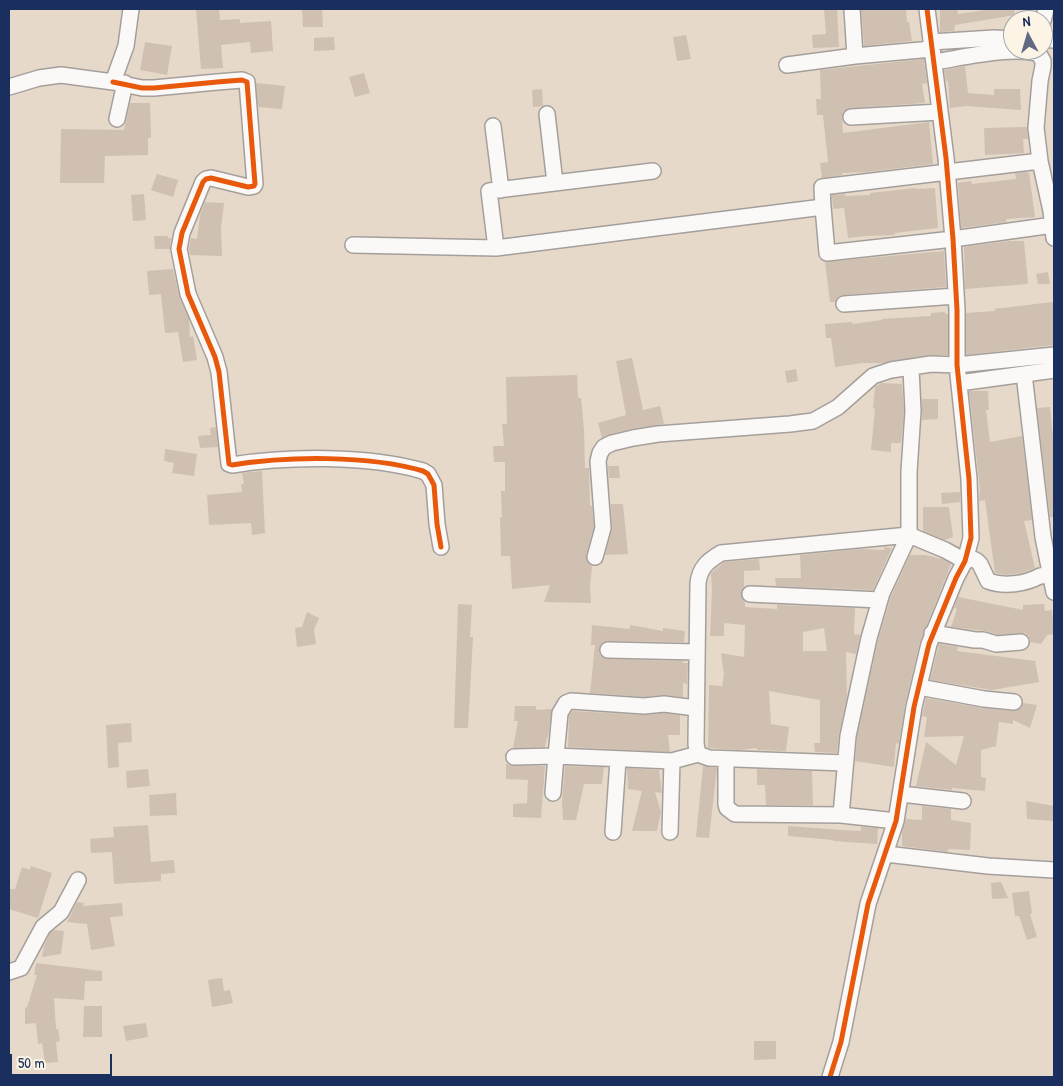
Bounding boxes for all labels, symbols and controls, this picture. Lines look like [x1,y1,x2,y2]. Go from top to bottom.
north arrow [1003,10,1053,60]
text: N [1022,11,1031,30]
scale bar [12,1044,115,1076]
text: 50 m [18,1052,45,1073]

